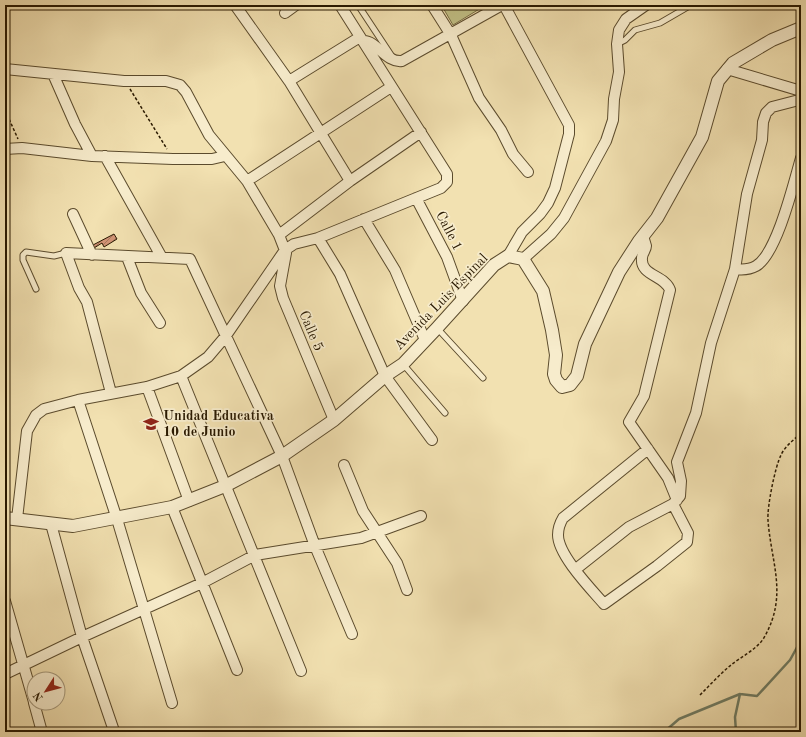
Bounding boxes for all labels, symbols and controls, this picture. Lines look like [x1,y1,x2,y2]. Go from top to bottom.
street label: Calle 1 [433,209,465,253]
street label: Avenida Luis Espinal [391,251,491,353]
street label: Calle 5 [296,309,326,353]
place label: Unidad Educativa 10 de Junio [163,409,274,439]
school or university icon: Unidad Educativa 10 de Junio [142,415,160,433]
north arrow [26,671,66,711]
text: N [32,689,46,703]

